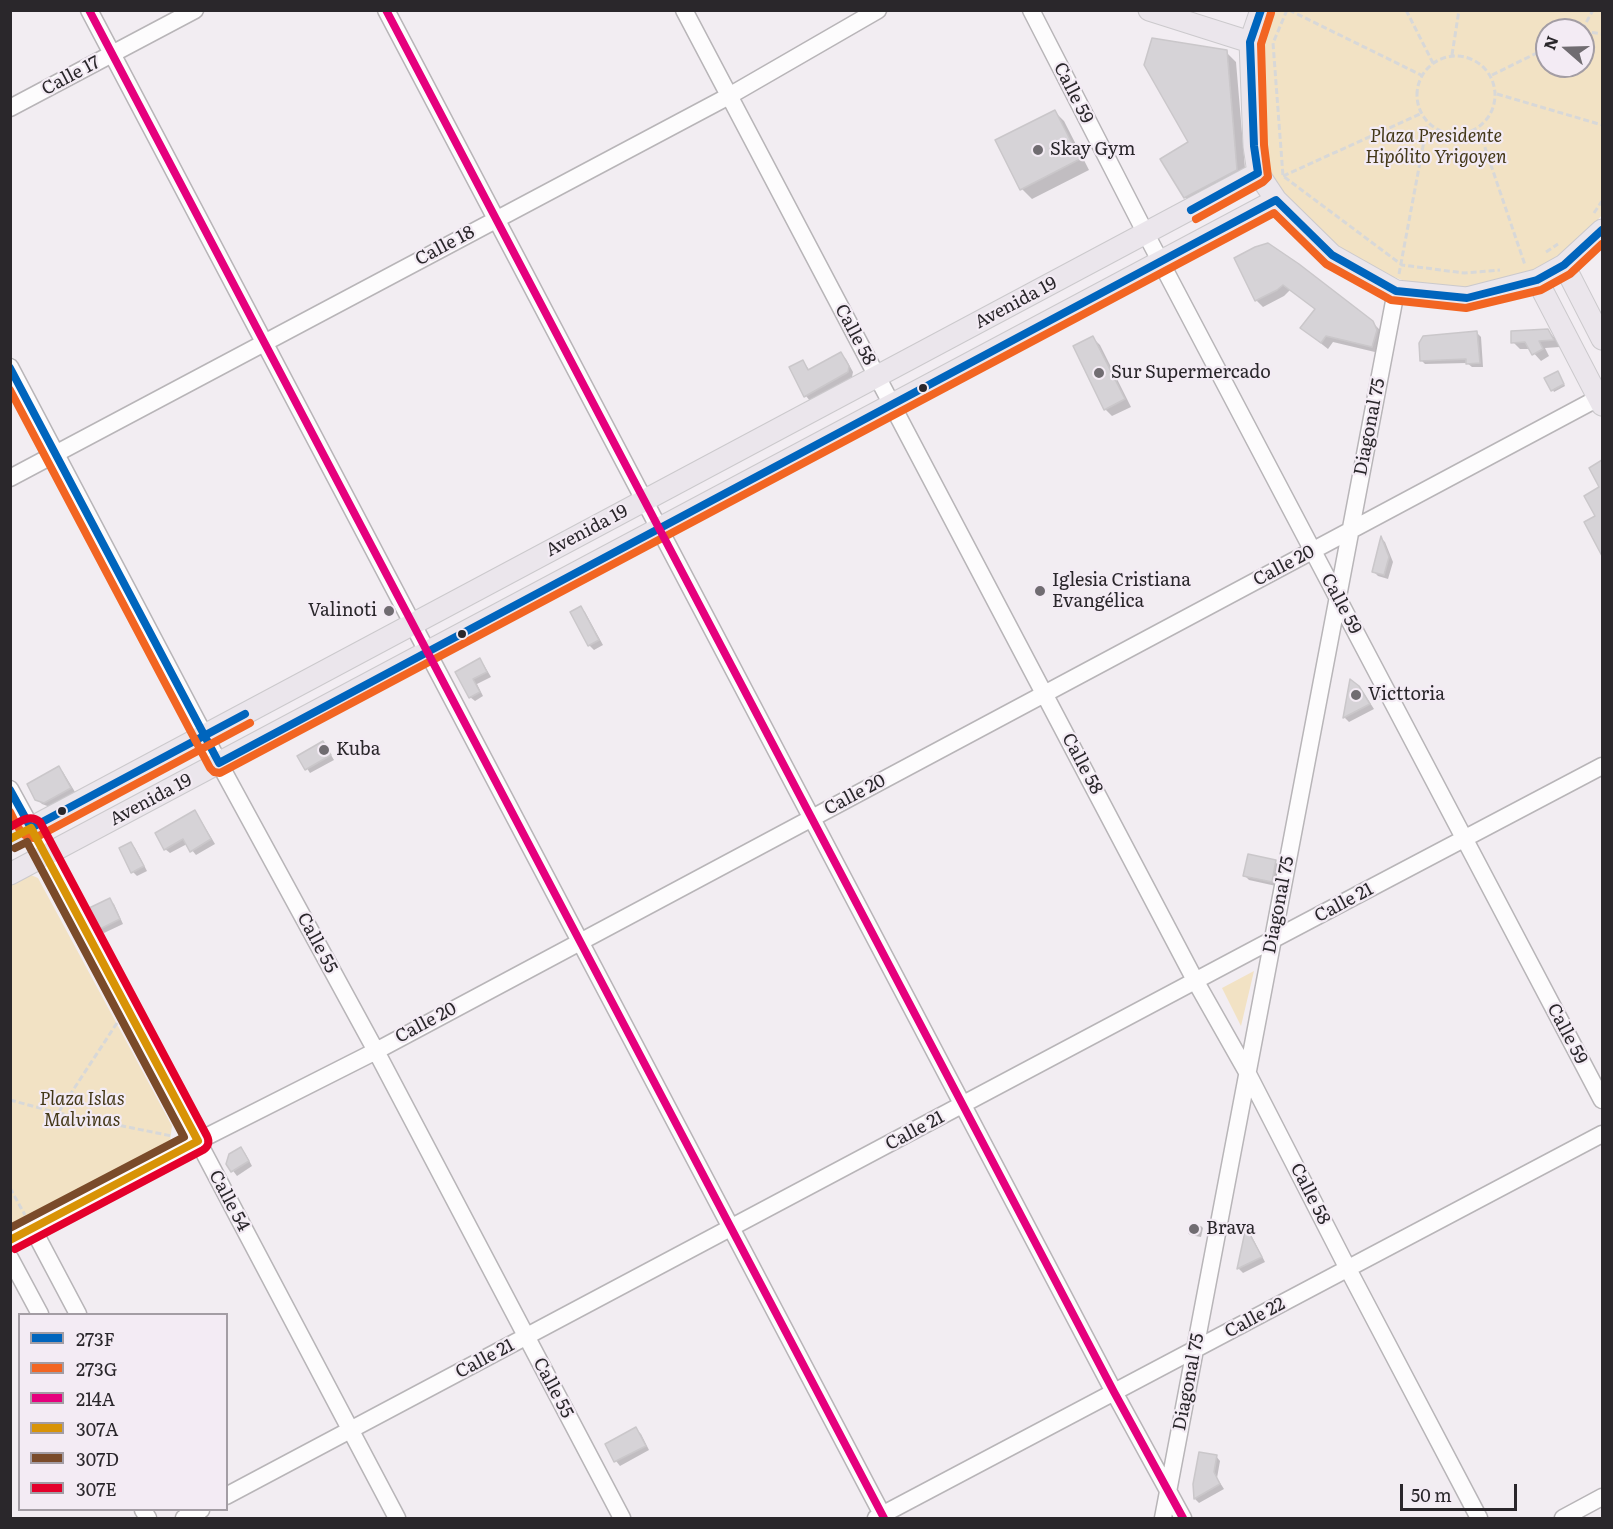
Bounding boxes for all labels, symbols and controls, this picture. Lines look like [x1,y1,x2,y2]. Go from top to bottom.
north arrow [1535,18,1595,78]
text: N [1536,32,1564,53]
street label: Calle 17 [38,52,104,100]
street label: Calle 59 [1049,59,1097,127]
park label: Plaza Presidente Hipólito Yrigoyen [1365,126,1507,168]
place label: Skay Gym [1050,139,1135,161]
marker: Skay Gym [1031,143,1045,157]
street label: Calle 18 [412,221,478,271]
street label: Avenida 19 [971,272,1061,334]
street label: Calle 58 [830,301,880,369]
place label: Sur Supermercado [1111,362,1271,384]
marker: Sur Supermercado [1092,366,1106,380]
street label: Diagonal 75 [1350,377,1390,477]
unlabelled marker [917,382,929,394]
street label: Avenida 19 [542,500,632,562]
street label: Calle 20 [1250,541,1318,591]
place label: Iglesia Cristiana Evangélica [1052,570,1191,612]
street label: Calle 59 [1316,570,1366,638]
marker: Iglesia Cristiana Evangélica [1033,584,1047,598]
place label: Valinoti [308,600,377,622]
marker: Valinoti [382,604,396,618]
unlabelled marker [456,628,468,640]
place label: Victtoria [1368,684,1445,706]
marker: Victtoria [1349,688,1363,702]
street label: Calle 58 [1057,730,1107,798]
place label: Kuba [336,739,380,761]
marker: Kuba [317,743,331,757]
street label: Avenida 19 [106,769,196,831]
street label: Calle 20 [821,770,889,820]
unlabelled marker [56,805,68,817]
street label: Diagonal 75 [1259,855,1299,955]
street label: Calle 21 [1311,879,1377,927]
street label: Calle 55 [292,909,342,977]
street label: Calle 20 [392,998,460,1048]
street label: Calle 59 [1542,1000,1592,1068]
park label: Plaza Islas Malvinas [39,1089,125,1132]
street label: Calle 21 [882,1107,948,1155]
street label: Calle 58 [1285,1160,1335,1228]
street label: Calle 54 [204,1167,254,1235]
place label: Brava [1206,1218,1255,1240]
marker: Brava [1187,1222,1201,1236]
street label: Calle 22 [1221,1293,1289,1343]
legend [18,1313,228,1511]
text: 273F [76,1325,115,1352]
street label: Diagonal 75 [1169,1332,1209,1432]
street label: Calle 21 [452,1335,518,1383]
street label: Calle 55 [528,1354,578,1422]
text: 273G [76,1355,117,1382]
text: 214A [76,1385,115,1412]
text: 307A [76,1415,119,1442]
text: 307D [76,1445,119,1472]
scale bar [1403,1472,1520,1510]
text: 307E [76,1475,117,1502]
text: 50 m [1411,1481,1452,1508]

